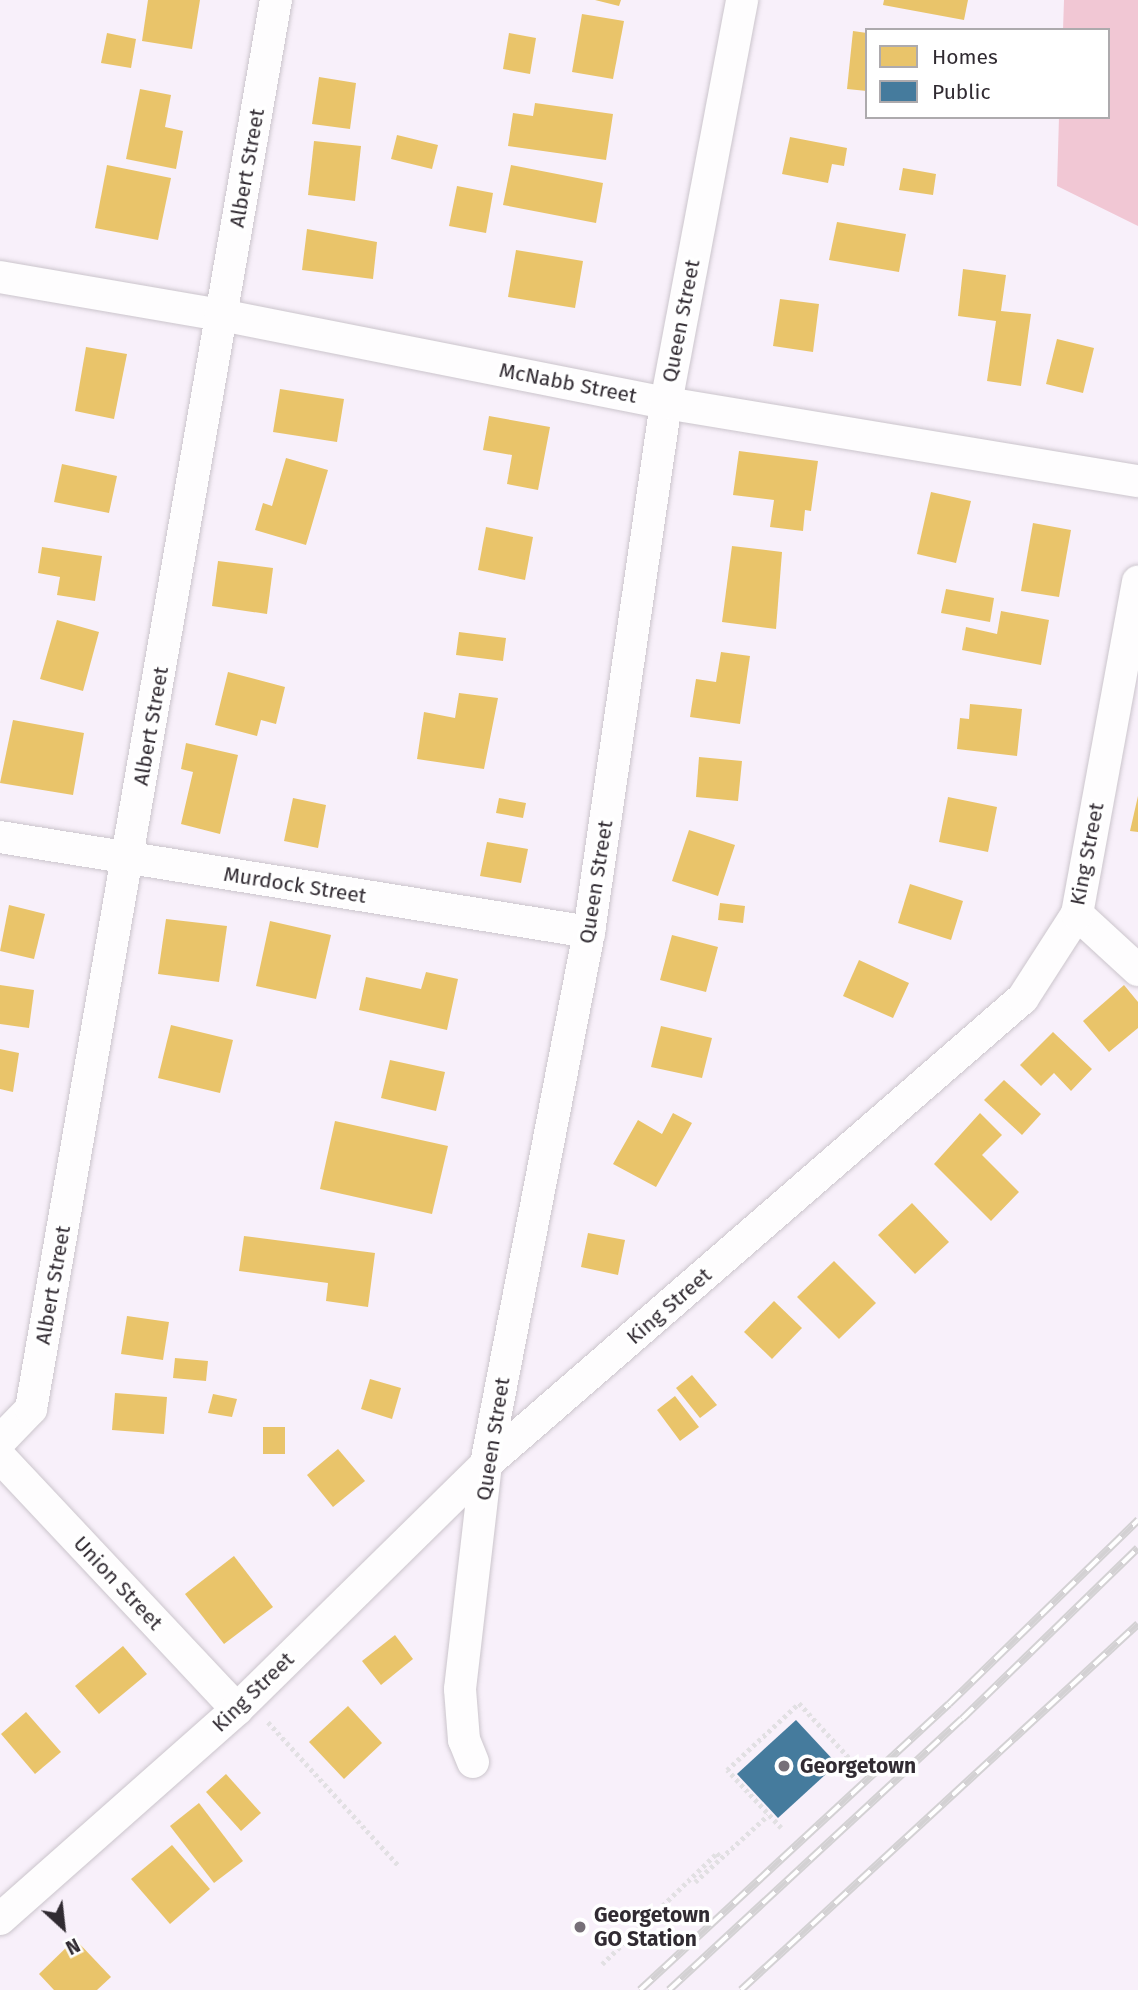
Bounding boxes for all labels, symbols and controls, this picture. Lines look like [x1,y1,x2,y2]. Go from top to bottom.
legend [865,28,1110,119]
text: Homes [932,44,998,70]
text: Public [932,79,990,105]
street label: Albert Street [224,107,270,229]
street label: Queen Street [657,258,705,384]
street label: McNabb Street [497,357,639,409]
street label: Albert Street [128,665,174,787]
street label: King Street [1065,801,1109,907]
street label: Queen Street [574,819,618,945]
street label: Murdock Street [222,861,368,909]
street label: Albert Street [30,1224,76,1346]
street label: King Street [621,1262,717,1350]
street label: Queen Street [471,1376,515,1502]
street label: Union Street [68,1531,168,1635]
street label: King Street [207,1647,299,1737]
place label: Georgetown [800,1753,916,1779]
marker: Georgetown [774,1756,794,1776]
north arrow [28,1892,98,1962]
place label: Georgetown GO Station [594,1902,710,1952]
marker: Georgetown GO Station [572,1919,588,1935]
text: N [62,1933,84,1959]

